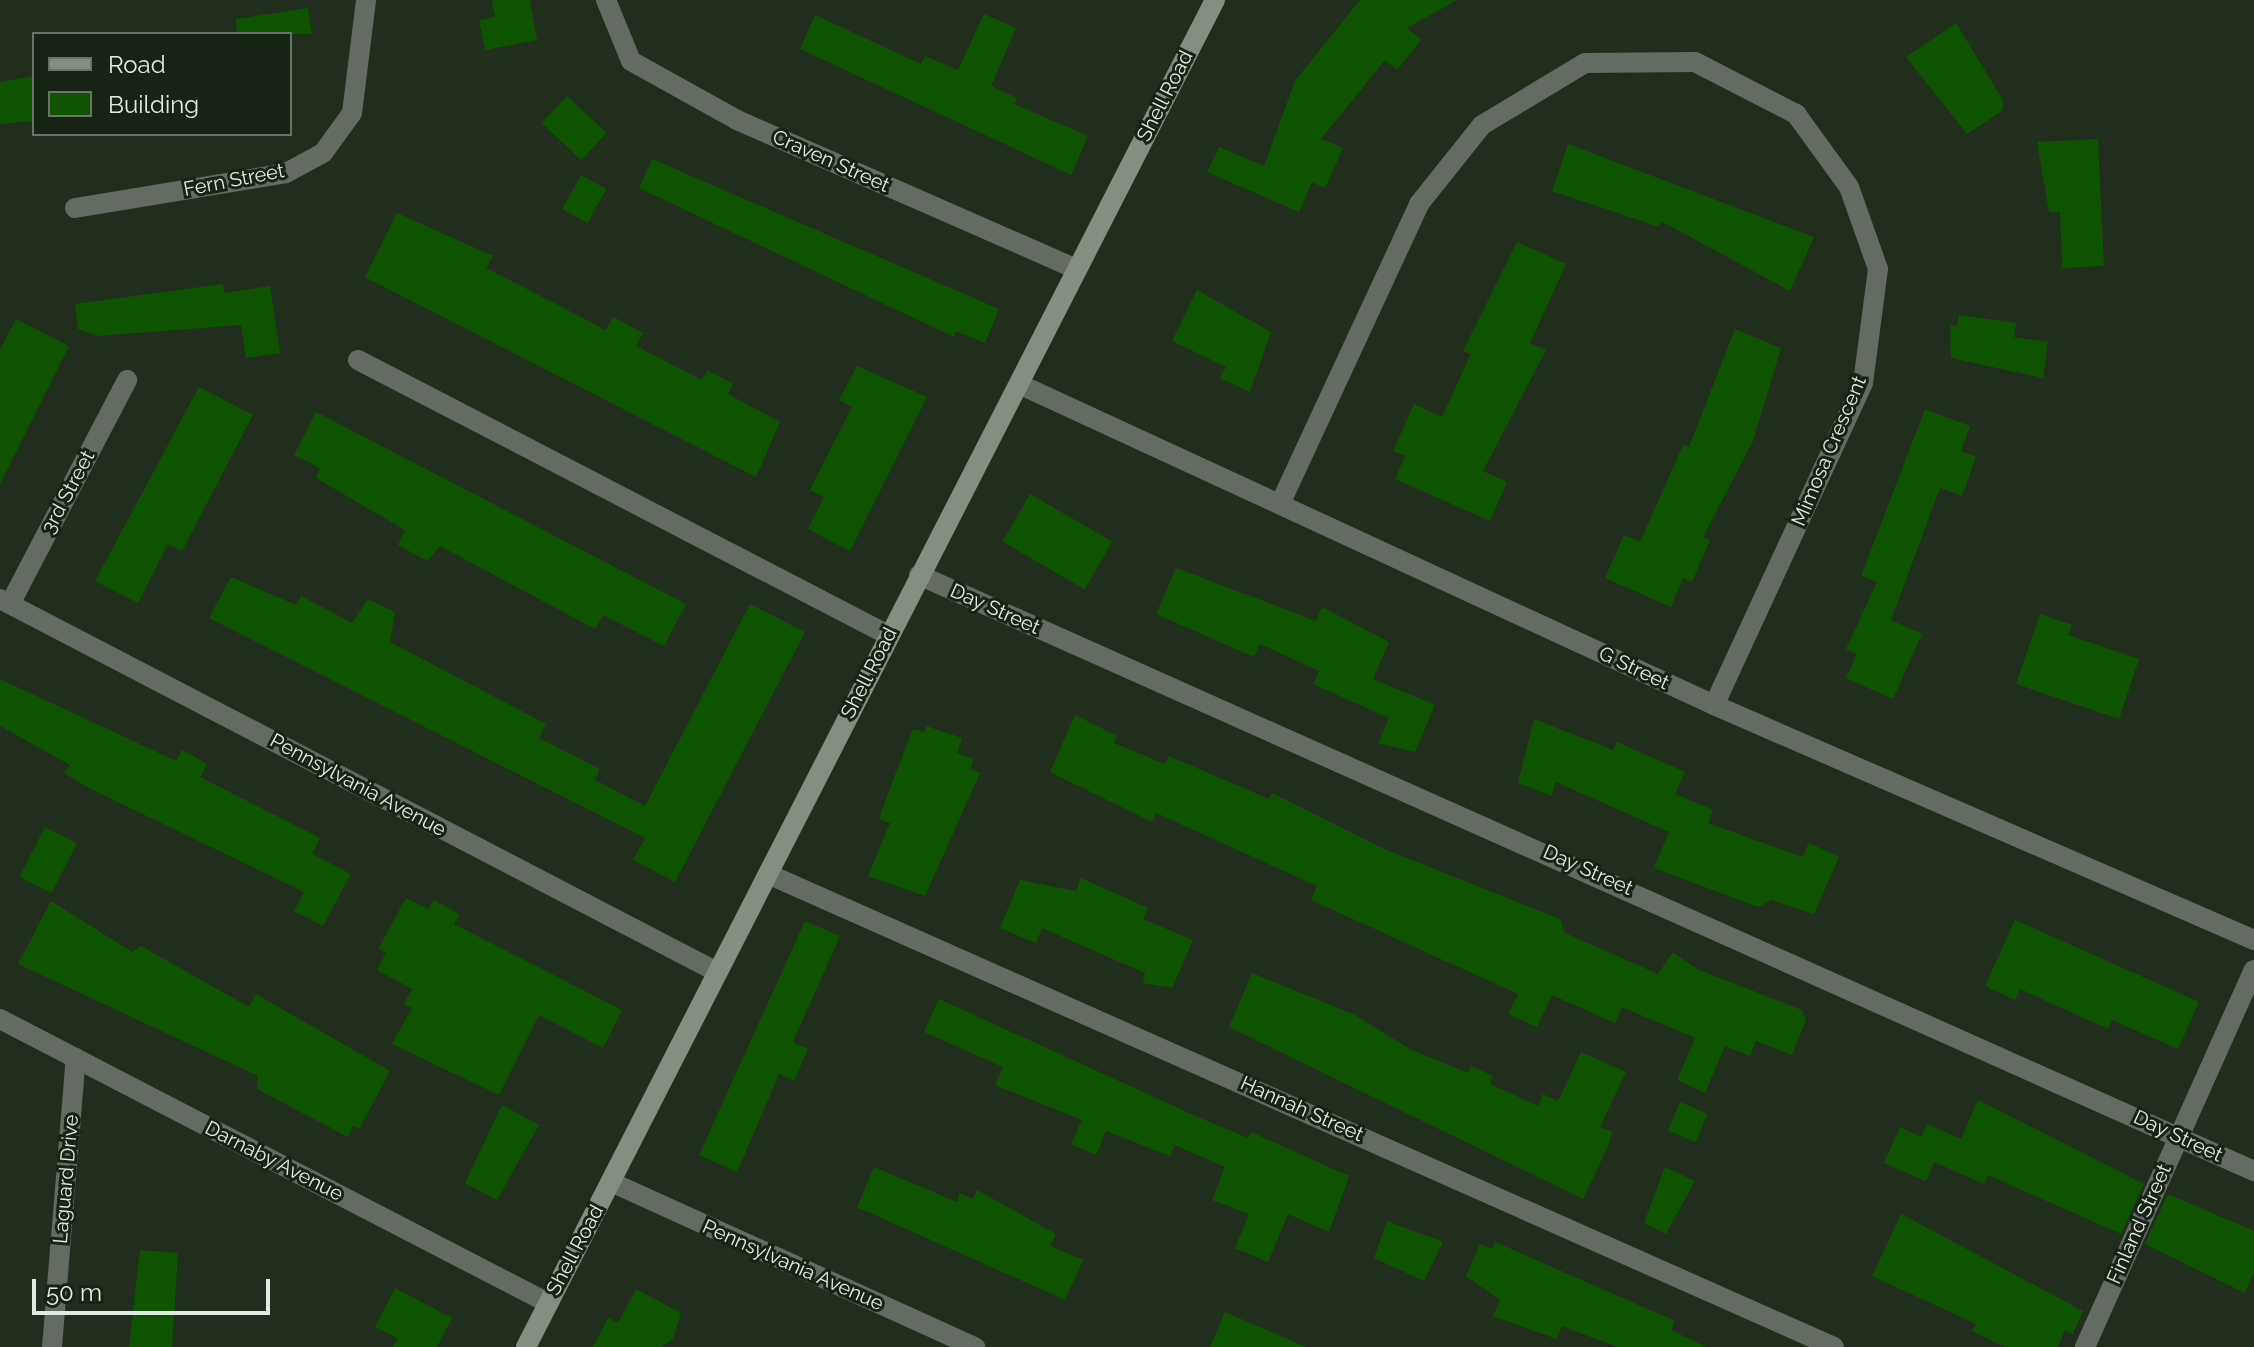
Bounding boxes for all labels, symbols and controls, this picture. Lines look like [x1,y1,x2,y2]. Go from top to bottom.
legend [32,32,292,136]
street label: Shell Road [1132,46,1198,146]
text: Road [108,50,166,79]
text: Building [108,90,199,119]
street label: Craven Street [769,125,893,197]
street label: Fern Street [182,158,286,202]
street label: Mimosa Crescent [1787,372,1871,530]
street label: 3rd Street [36,446,100,538]
street label: Day Street [946,578,1044,640]
street label: Shell Road [836,623,902,723]
street label: G Street [1595,641,1673,695]
street label: Pennsylvania Avenue [266,728,450,842]
street label: Day Street [1539,839,1637,901]
street label: Hannah Street [1237,1071,1367,1147]
street label: Day Street [2129,1105,2227,1167]
street label: Laguard Drive [48,1113,84,1245]
street label: Darnaby Avenue [200,1116,348,1206]
street label: Finland Street [2102,1160,2176,1288]
street label: Shell Road [541,1200,609,1300]
street label: Pennsylvania Avenue [699,1214,887,1316]
scale bar [36,1263,274,1313]
text: 50 m [46,1278,102,1307]

